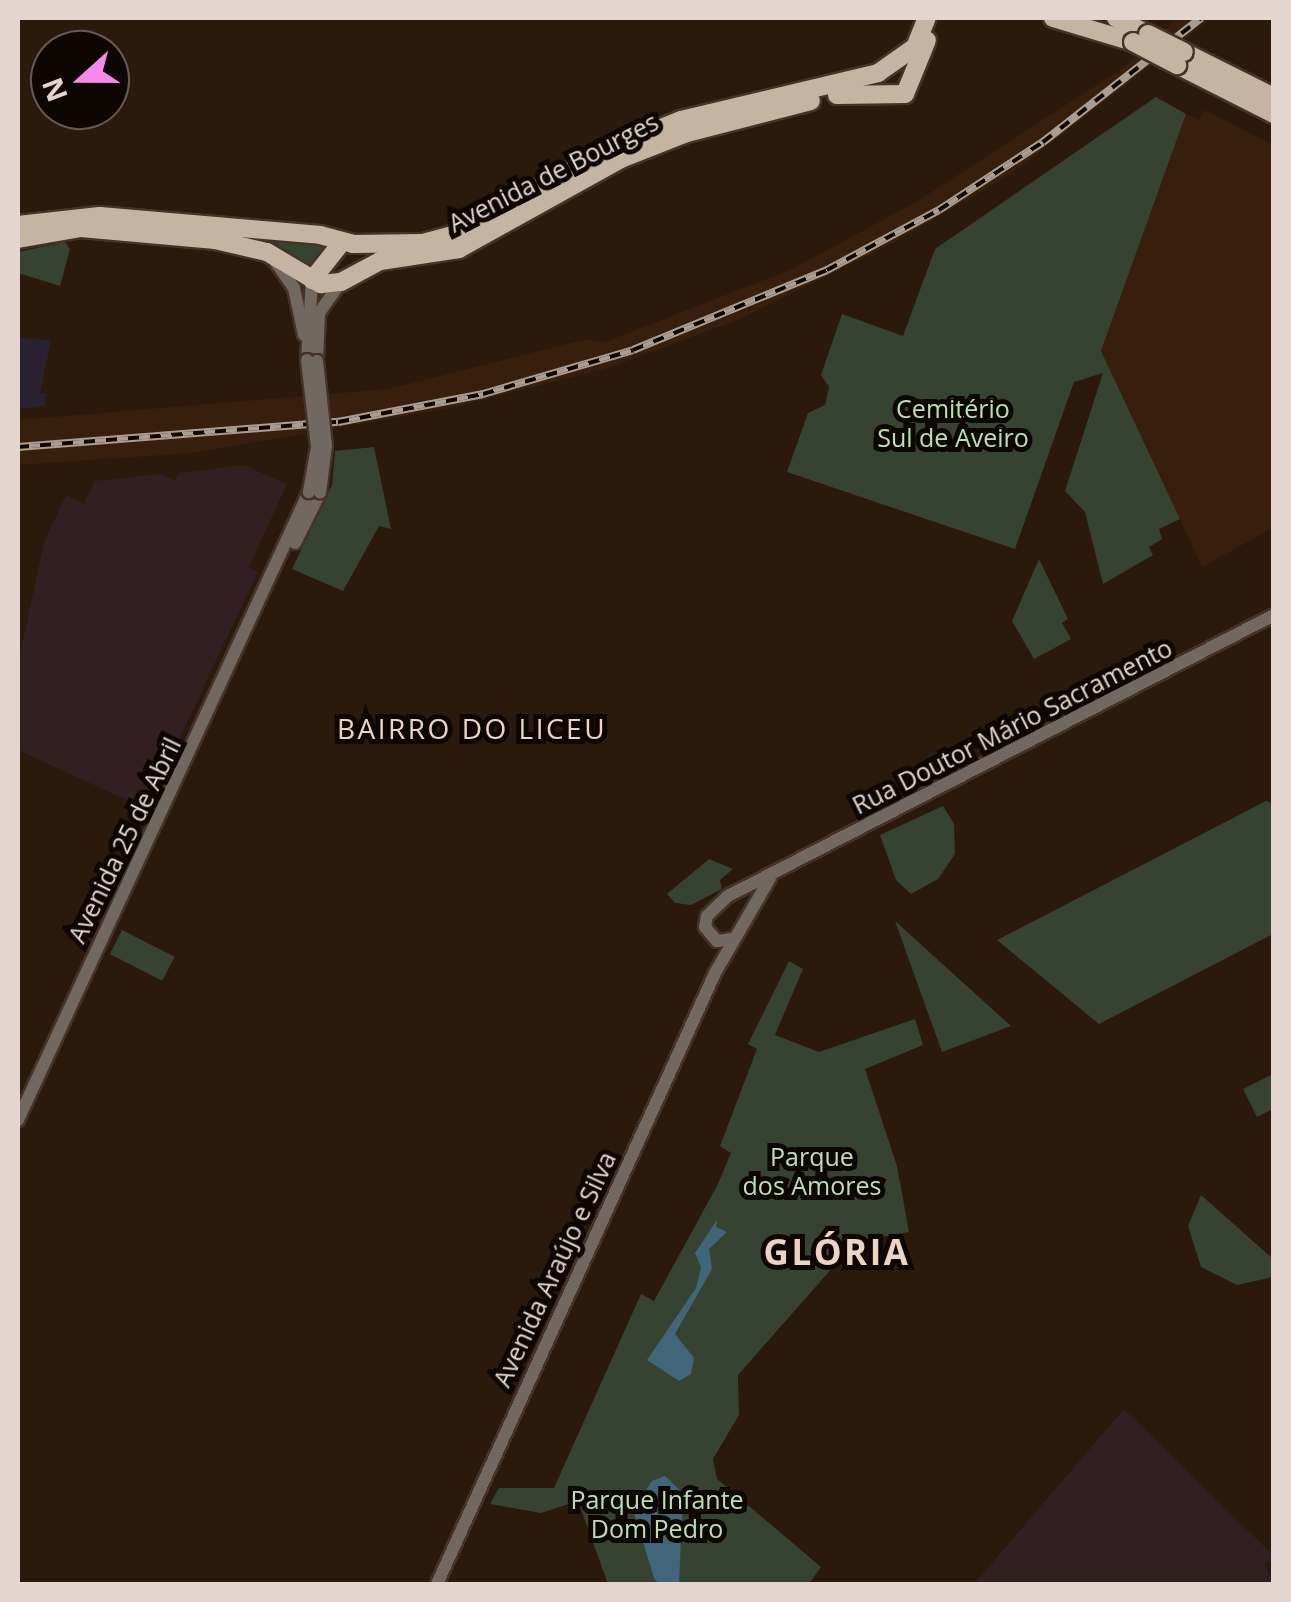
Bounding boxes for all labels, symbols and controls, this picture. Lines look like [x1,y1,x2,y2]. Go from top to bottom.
north arrow [30,30,130,130]
text: N [32,73,76,107]
street label: Avenida de Bourges [443,106,663,238]
park label: Cemitério Sul de Aveiro [877,394,1029,453]
street label: Rua Doutor Mário Sacramento [847,632,1177,820]
district label: BAIRRO DO LICEU [337,711,607,745]
street label: Avenida 25 de Abril [61,733,187,947]
park label: Parque dos Amores [743,1142,881,1201]
street label: Avenida Araújo e Silva [486,1147,622,1391]
district label: GLÓRIA [764,1231,910,1273]
park label: Parque Infante Dom Pedro [570,1485,744,1544]

